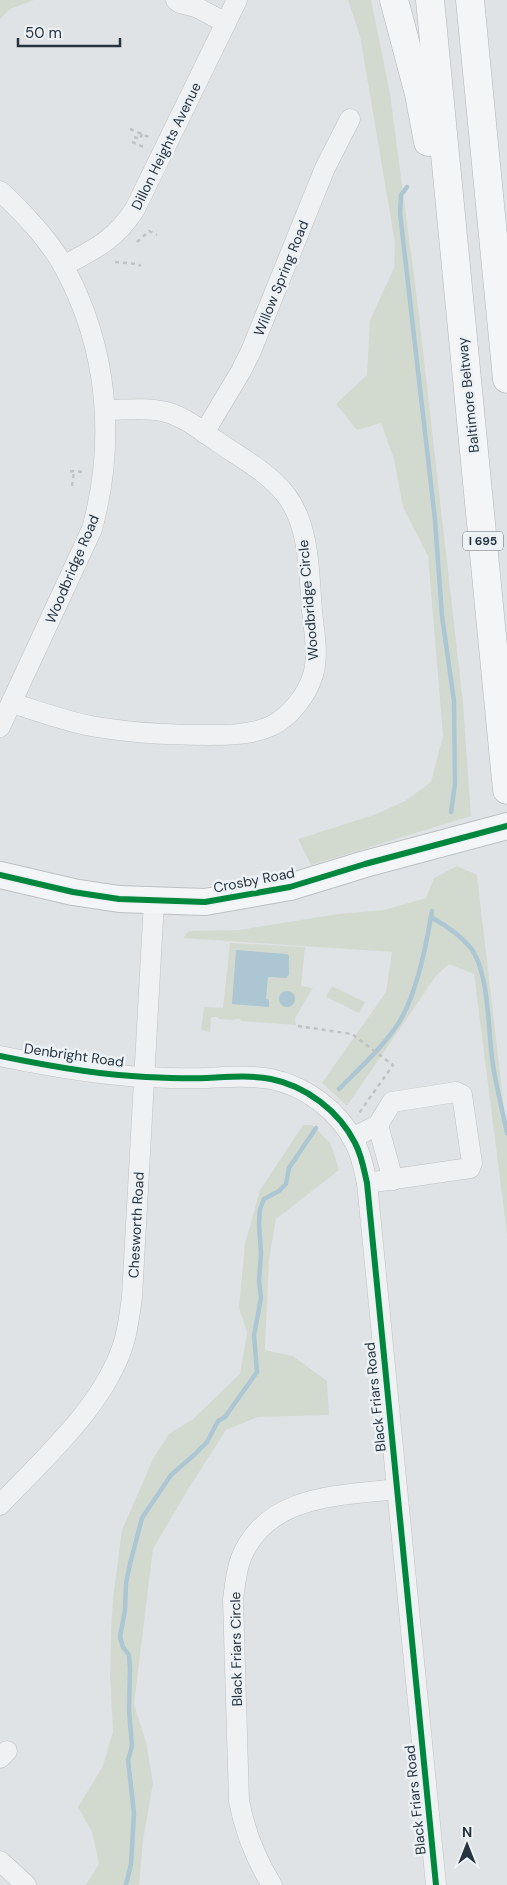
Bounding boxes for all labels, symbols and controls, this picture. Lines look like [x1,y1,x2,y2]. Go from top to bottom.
scale bar [18,15,120,47]
text: 50 m [25,23,62,43]
street label: Dillon Heights Avenue [127,79,205,213]
street label: Willow Spring Road [250,218,312,338]
street label: Baltimore Beltway [453,336,483,454]
street label: Woodbridge Road [41,512,103,626]
road number: I 695 [463,532,503,550]
street label: Woodbridge Circle [294,539,322,661]
street label: Crosby Road [212,863,296,897]
street label: Denbright Road [23,1039,125,1071]
street label: Chesworth Road [124,1171,148,1279]
street label: Black Friars Road [360,1341,390,1453]
street label: Black Friars Circle [226,1591,246,1707]
street label: Black Friars Road [400,1744,430,1856]
north arrow [442,1820,492,1870]
text: N [462,1823,472,1841]

